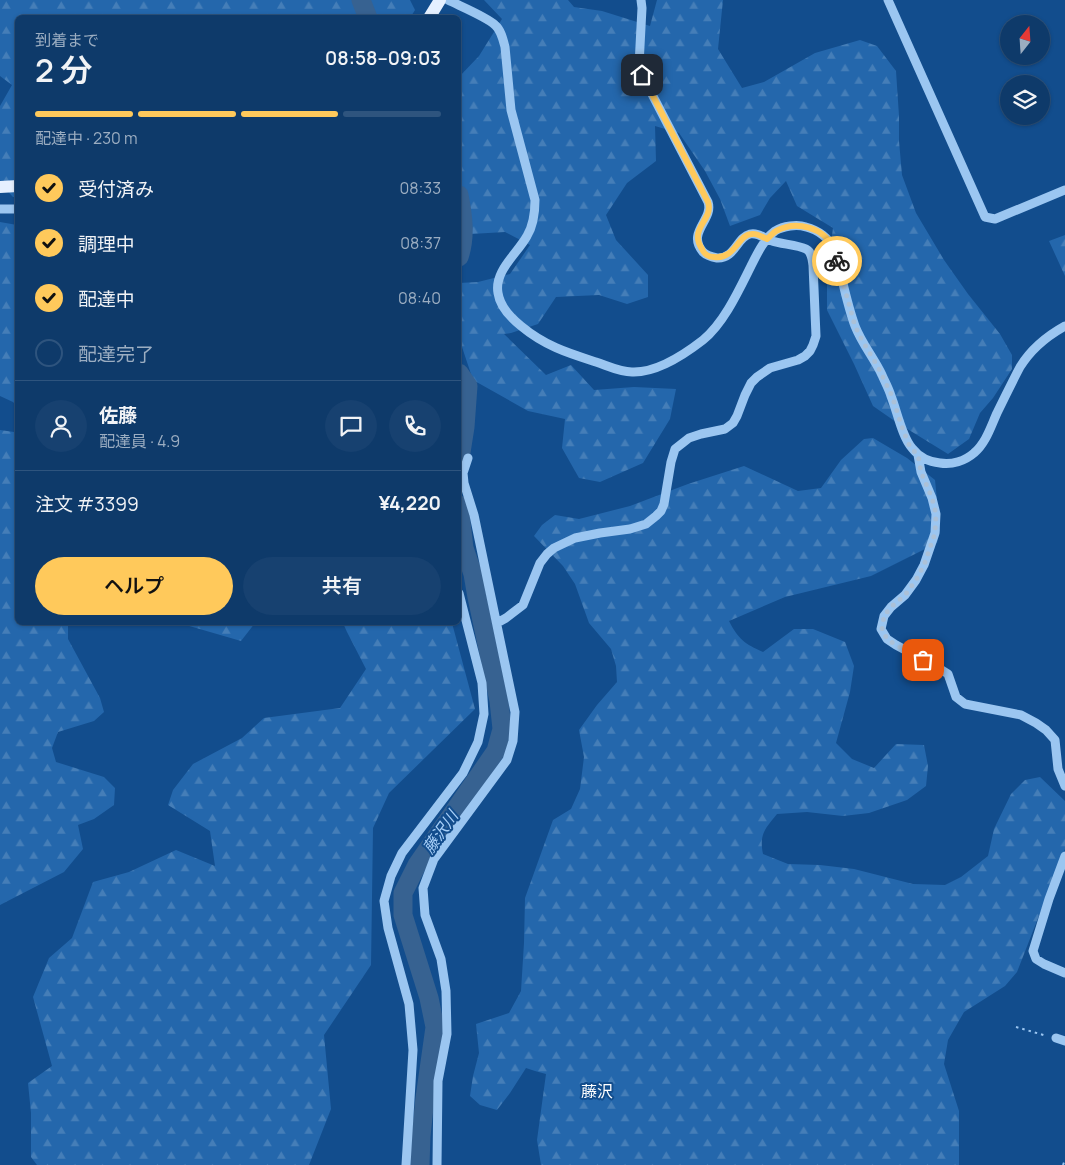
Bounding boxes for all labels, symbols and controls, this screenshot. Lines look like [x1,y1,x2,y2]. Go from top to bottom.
north arrow [1000,15,1050,65]
map controls [1000,15,1050,125]
text: 到着まで [35,29,99,51]
text: 08:58–09:03 [325,45,441,71]
text: 2 分 [35,48,92,92]
pin [621,54,663,96]
icon: home [628,61,656,89]
button: layers [1000,75,1050,125]
text: 配達中 · 230 m [35,127,138,149]
icon: check [35,174,63,202]
text: 受付済み [78,176,154,202]
text: 08:33 [399,177,441,199]
icon: check [35,229,63,257]
text: 調理中 [78,231,135,257]
text: 08:37 [400,232,441,254]
courier [812,236,862,286]
icon: bike [823,247,851,275]
icon: check [35,284,63,312]
text: 配達中 [78,286,135,312]
text: 08:40 [398,287,441,309]
text: 配達完了 [78,341,154,367]
button: person [35,400,87,452]
button: chat [325,400,377,452]
button: phone [389,400,441,452]
text: 佐藤 [99,402,137,428]
text: 配達員 · 4.9 [99,430,180,452]
text: ¥4,220 [379,490,441,516]
text: 注文 #3399 [35,491,139,517]
button: ヘルプ [35,557,233,615]
button: 共有 [243,557,441,615]
pin [902,639,944,681]
icon: bag [909,646,937,674]
water label: 藤沢川 [417,804,464,858]
district label: 藤沢 [581,1080,613,1102]

